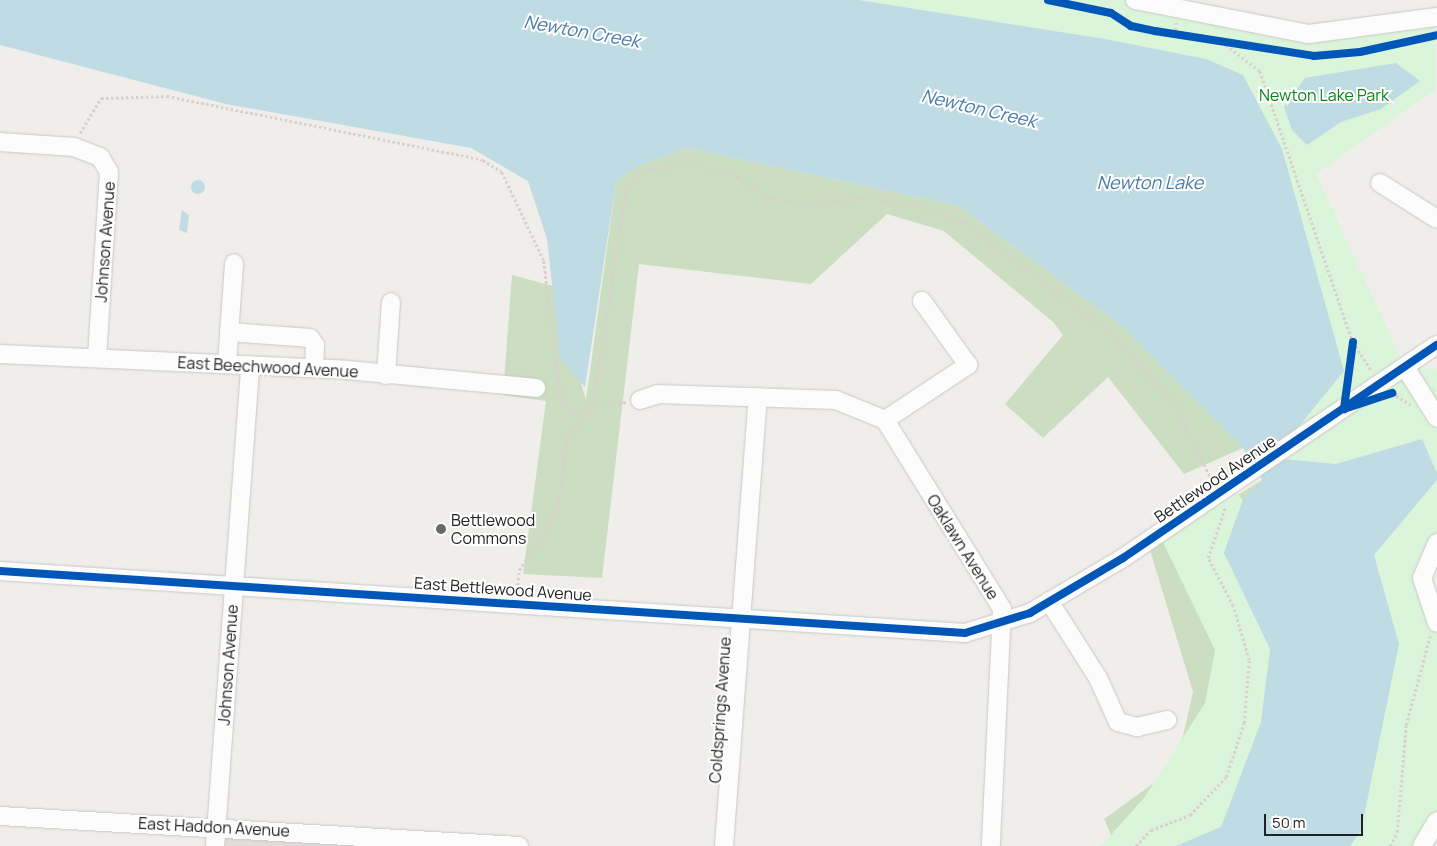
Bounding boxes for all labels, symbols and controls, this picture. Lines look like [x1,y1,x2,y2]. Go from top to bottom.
water label: Newton Creek [522,10,642,52]
water label: Newton Creek [919,84,1039,132]
park label: Newton Lake Park [1259,85,1389,105]
water label: Newton Lake [1097,171,1203,193]
street label: Johnson Avenue [91,181,119,303]
street label: East Beechwood Avenue [177,353,359,381]
street label: Bettlewood Avenue [1151,431,1279,527]
street label: Oaklawn Avenue [923,491,1003,603]
place label: Bettlewood Commons [451,510,535,548]
marker: Bettlewood Commons [435,523,447,535]
street label: East Bettlewood Avenue [413,573,593,605]
street label: Johnson Avenue [214,604,242,726]
street label: Coldsprings Avenue [705,636,735,784]
scale bar [1267,804,1366,836]
text: 50 m [1272,812,1306,833]
street label: East Haddon Avenue [138,813,290,841]

